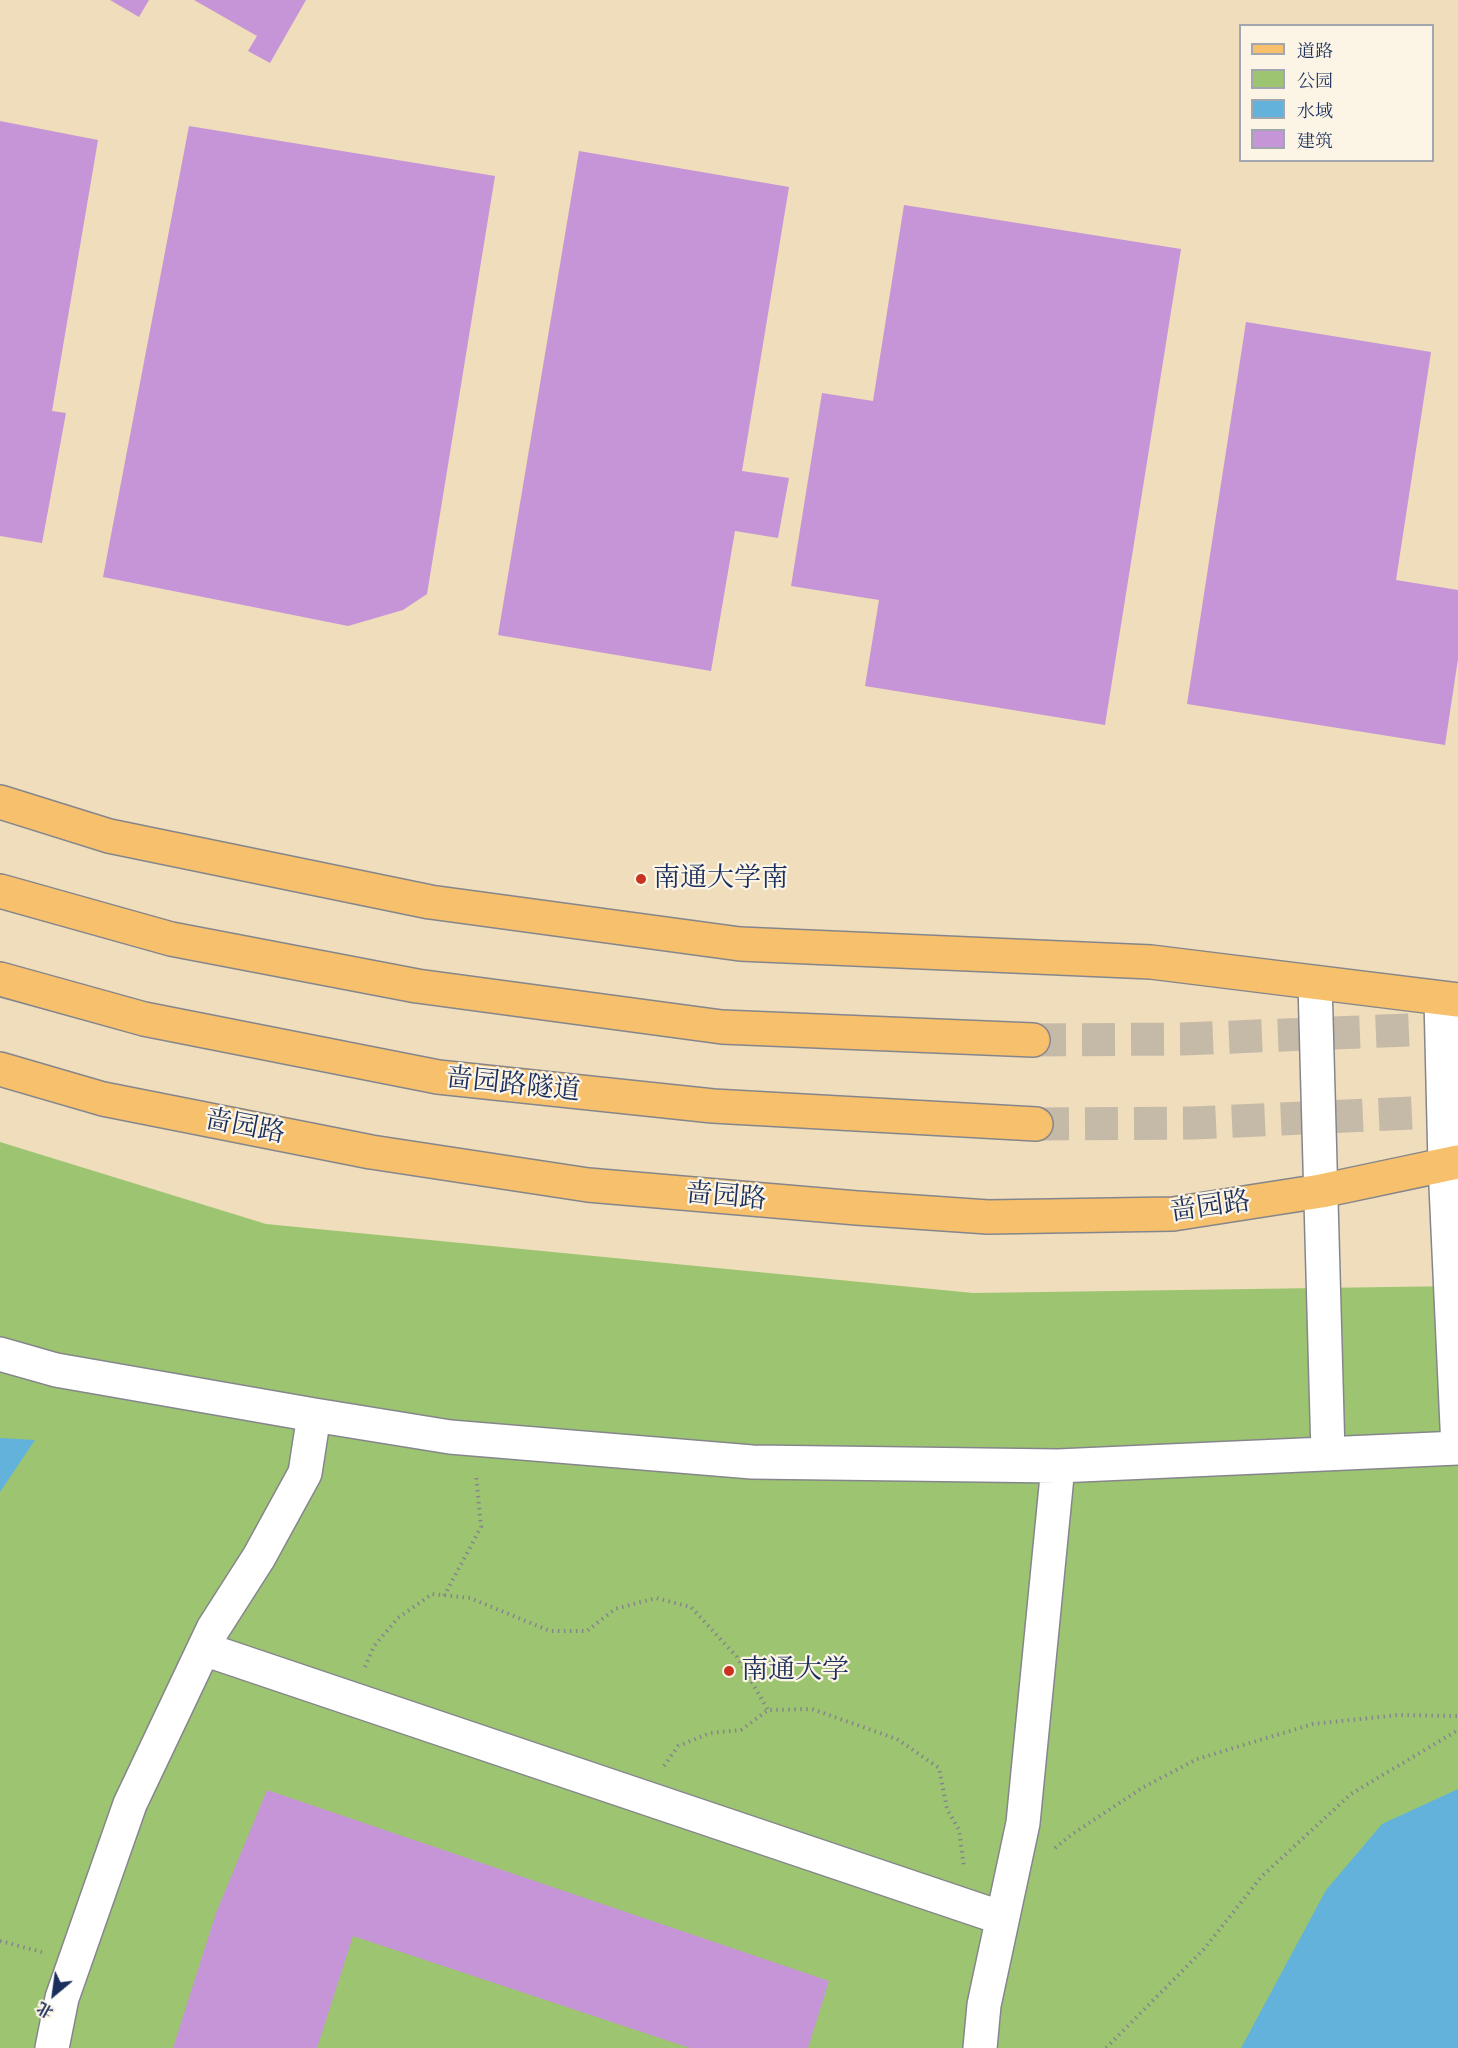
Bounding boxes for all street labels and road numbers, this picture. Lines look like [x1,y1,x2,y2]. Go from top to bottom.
street label: 啬园路隧道 [444,1062,582,1108]
street label: 啬园路 [202,1103,288,1151]
street label: 啬园路 [684,1177,768,1217]
street label: 啬园路 [1168,1185,1252,1229]

